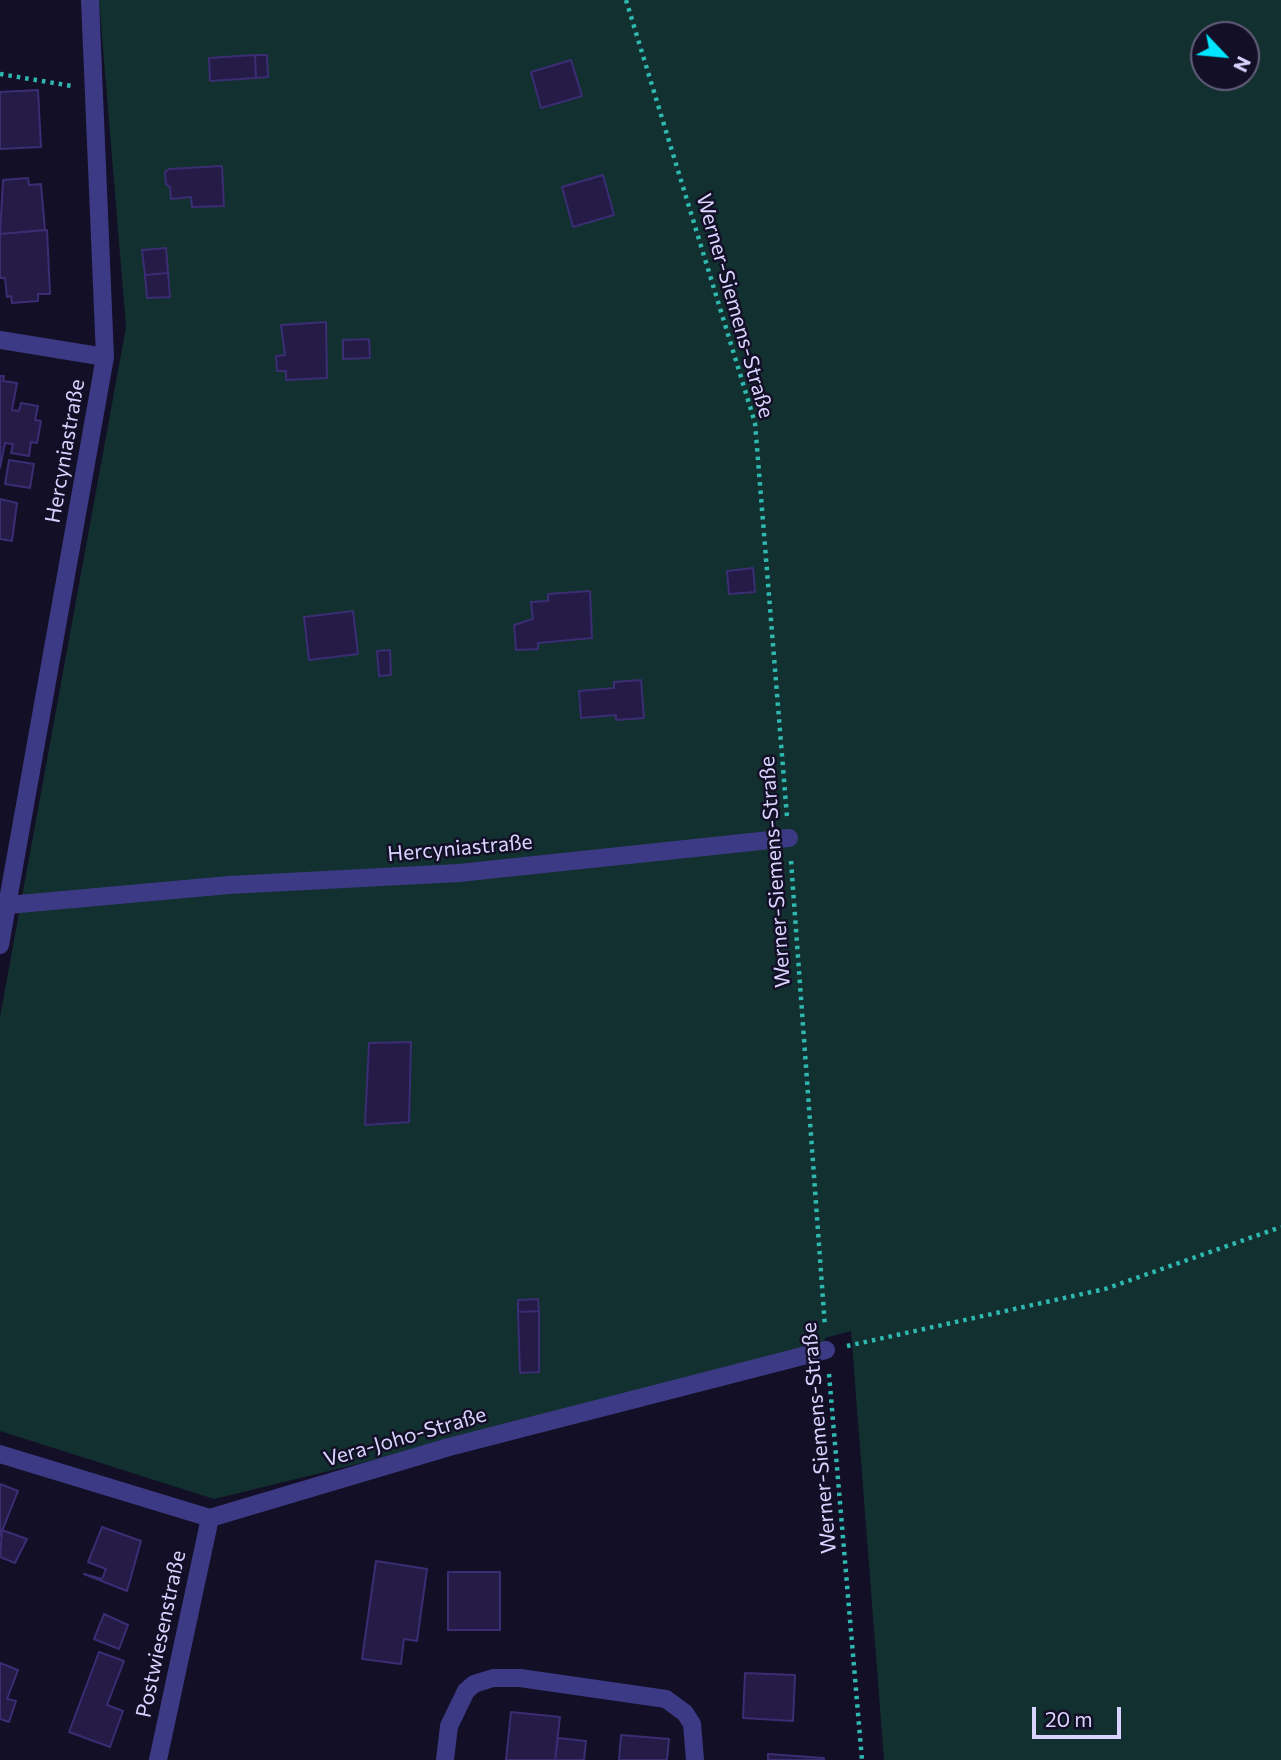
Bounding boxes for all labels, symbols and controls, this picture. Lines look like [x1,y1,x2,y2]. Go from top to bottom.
north arrow [1190,21,1260,91]
text: N [1229,53,1256,76]
street label: Werner-Siemens-Straße [691,191,779,421]
street label: Hercyniastraße [40,377,90,525]
street label: Werner-Siemens-Straße [754,755,796,989]
street label: Hercyniastraße [386,829,534,867]
street label: Werner-Siemens-Straße [796,1321,842,1555]
street label: Vera-Joho-Straße [321,1402,489,1472]
street label: Postwiesenstraße [131,1548,191,1720]
scale bar [1036,1694,1125,1738]
text: 20 m [1045,1706,1093,1731]

